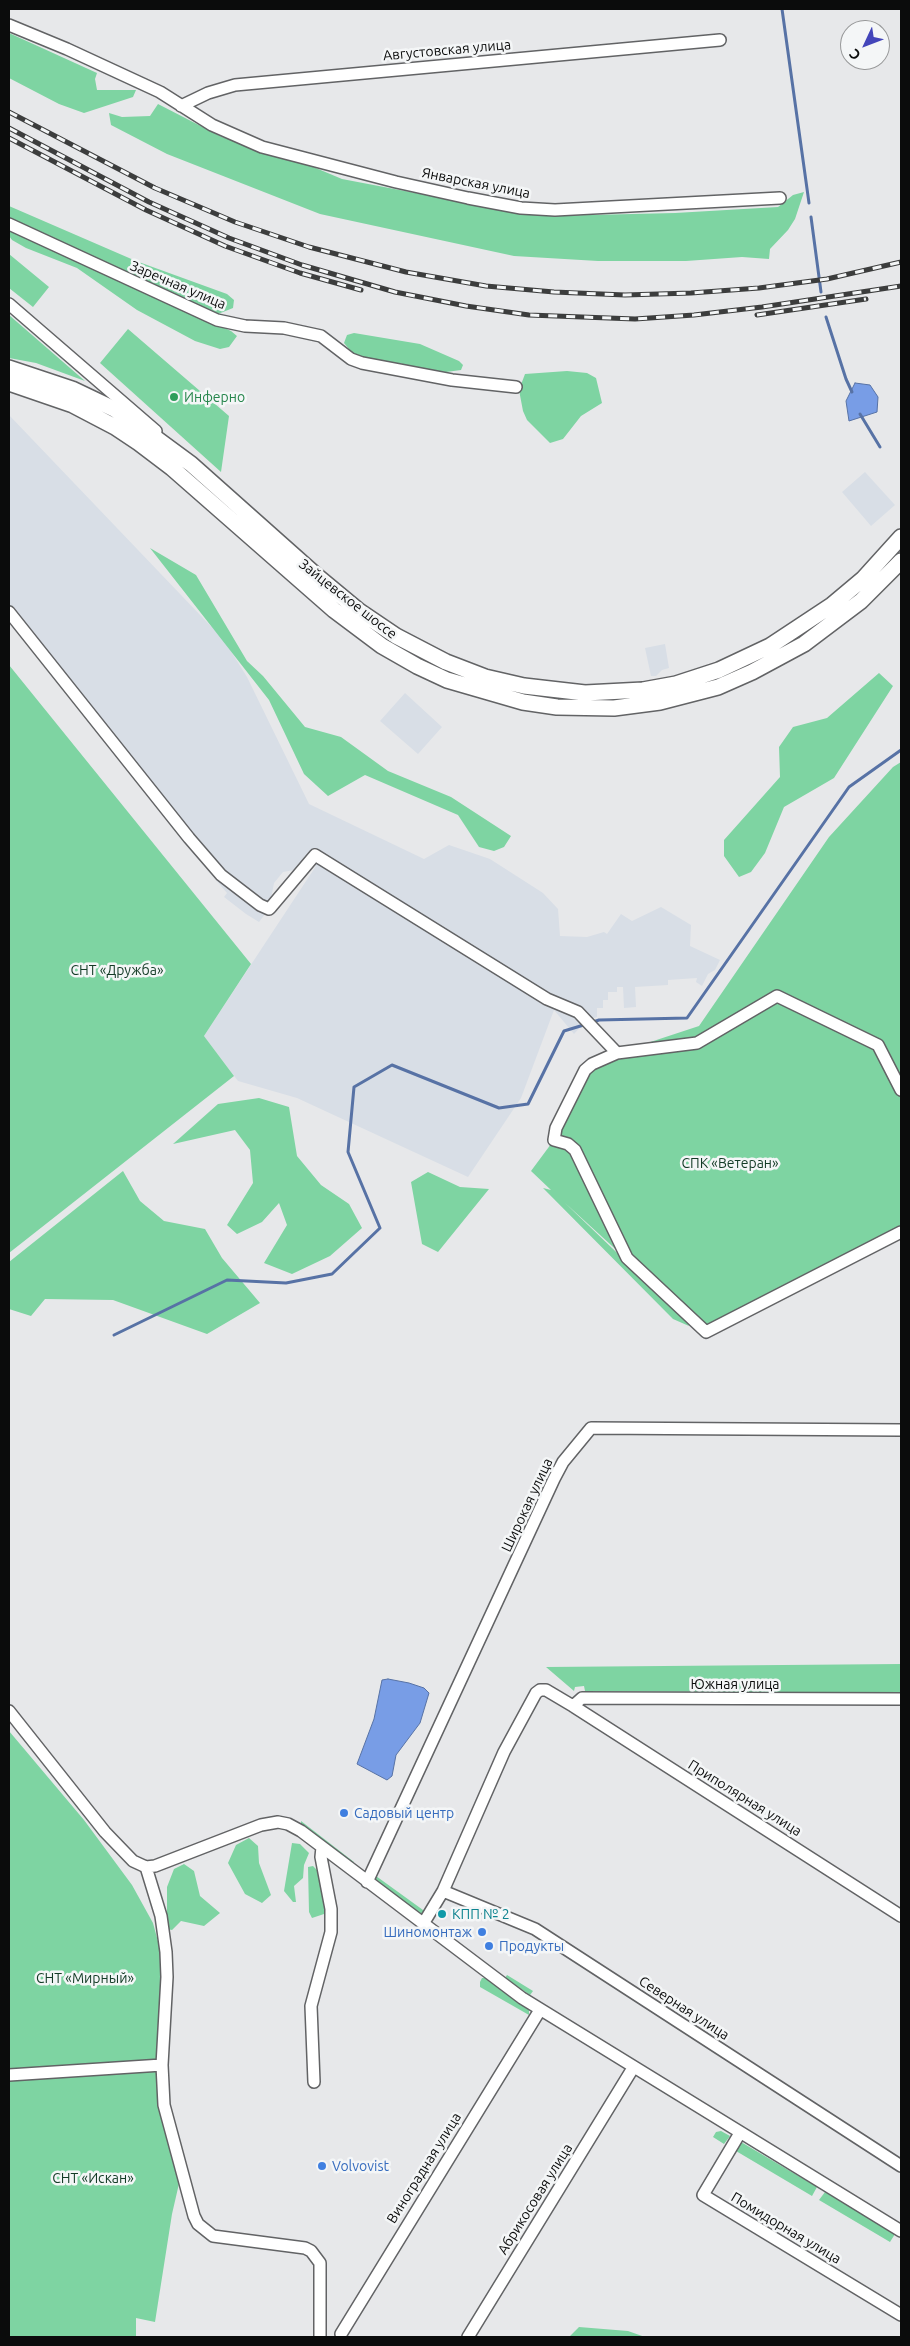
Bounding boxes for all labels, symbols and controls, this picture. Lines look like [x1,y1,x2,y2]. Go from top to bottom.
north arrow [840,20,890,70]
street label: Августовская улица [382,36,512,64]
text: С [846,46,864,63]
street label: Январская улица [420,164,532,202]
street label: Заречная улица [127,257,229,313]
place label: Инферно [184,389,245,405]
marker: Инферно [168,391,180,403]
street label: Зайцевское шоссе [296,556,400,642]
park label: СНТ «Дружба» [71,962,163,978]
park label: СПК «Ветеран» [681,1155,779,1171]
street label: Широкая улица [498,1455,556,1555]
street label: Южная улица [690,1676,780,1692]
street label: Приполярная улица [685,1756,805,1840]
place label: Садовый центр [354,1805,454,1821]
marker: Садовый центр [338,1807,350,1819]
place label: КПП № 2 [452,1906,510,1922]
marker: КПП № 2 [436,1908,448,1920]
place label: Шиномонтаж [383,1924,472,1940]
marker: Шиномонтаж [476,1926,488,1938]
place label: Продукты [499,1938,564,1954]
marker: Продукты [483,1940,495,1952]
park label: СНТ «Мирный» [36,1970,134,1986]
street label: Северная улица [636,1973,732,2043]
street label: Виноградная улица [383,2110,465,2226]
street label: Абрикосовая улица [494,2140,576,2258]
place label: Volvovist [332,2158,389,2174]
marker: Volvovist [316,2160,328,2172]
park label: СНТ «Искан» [52,2170,134,2186]
street label: Помидорная улица [728,2189,844,2267]

